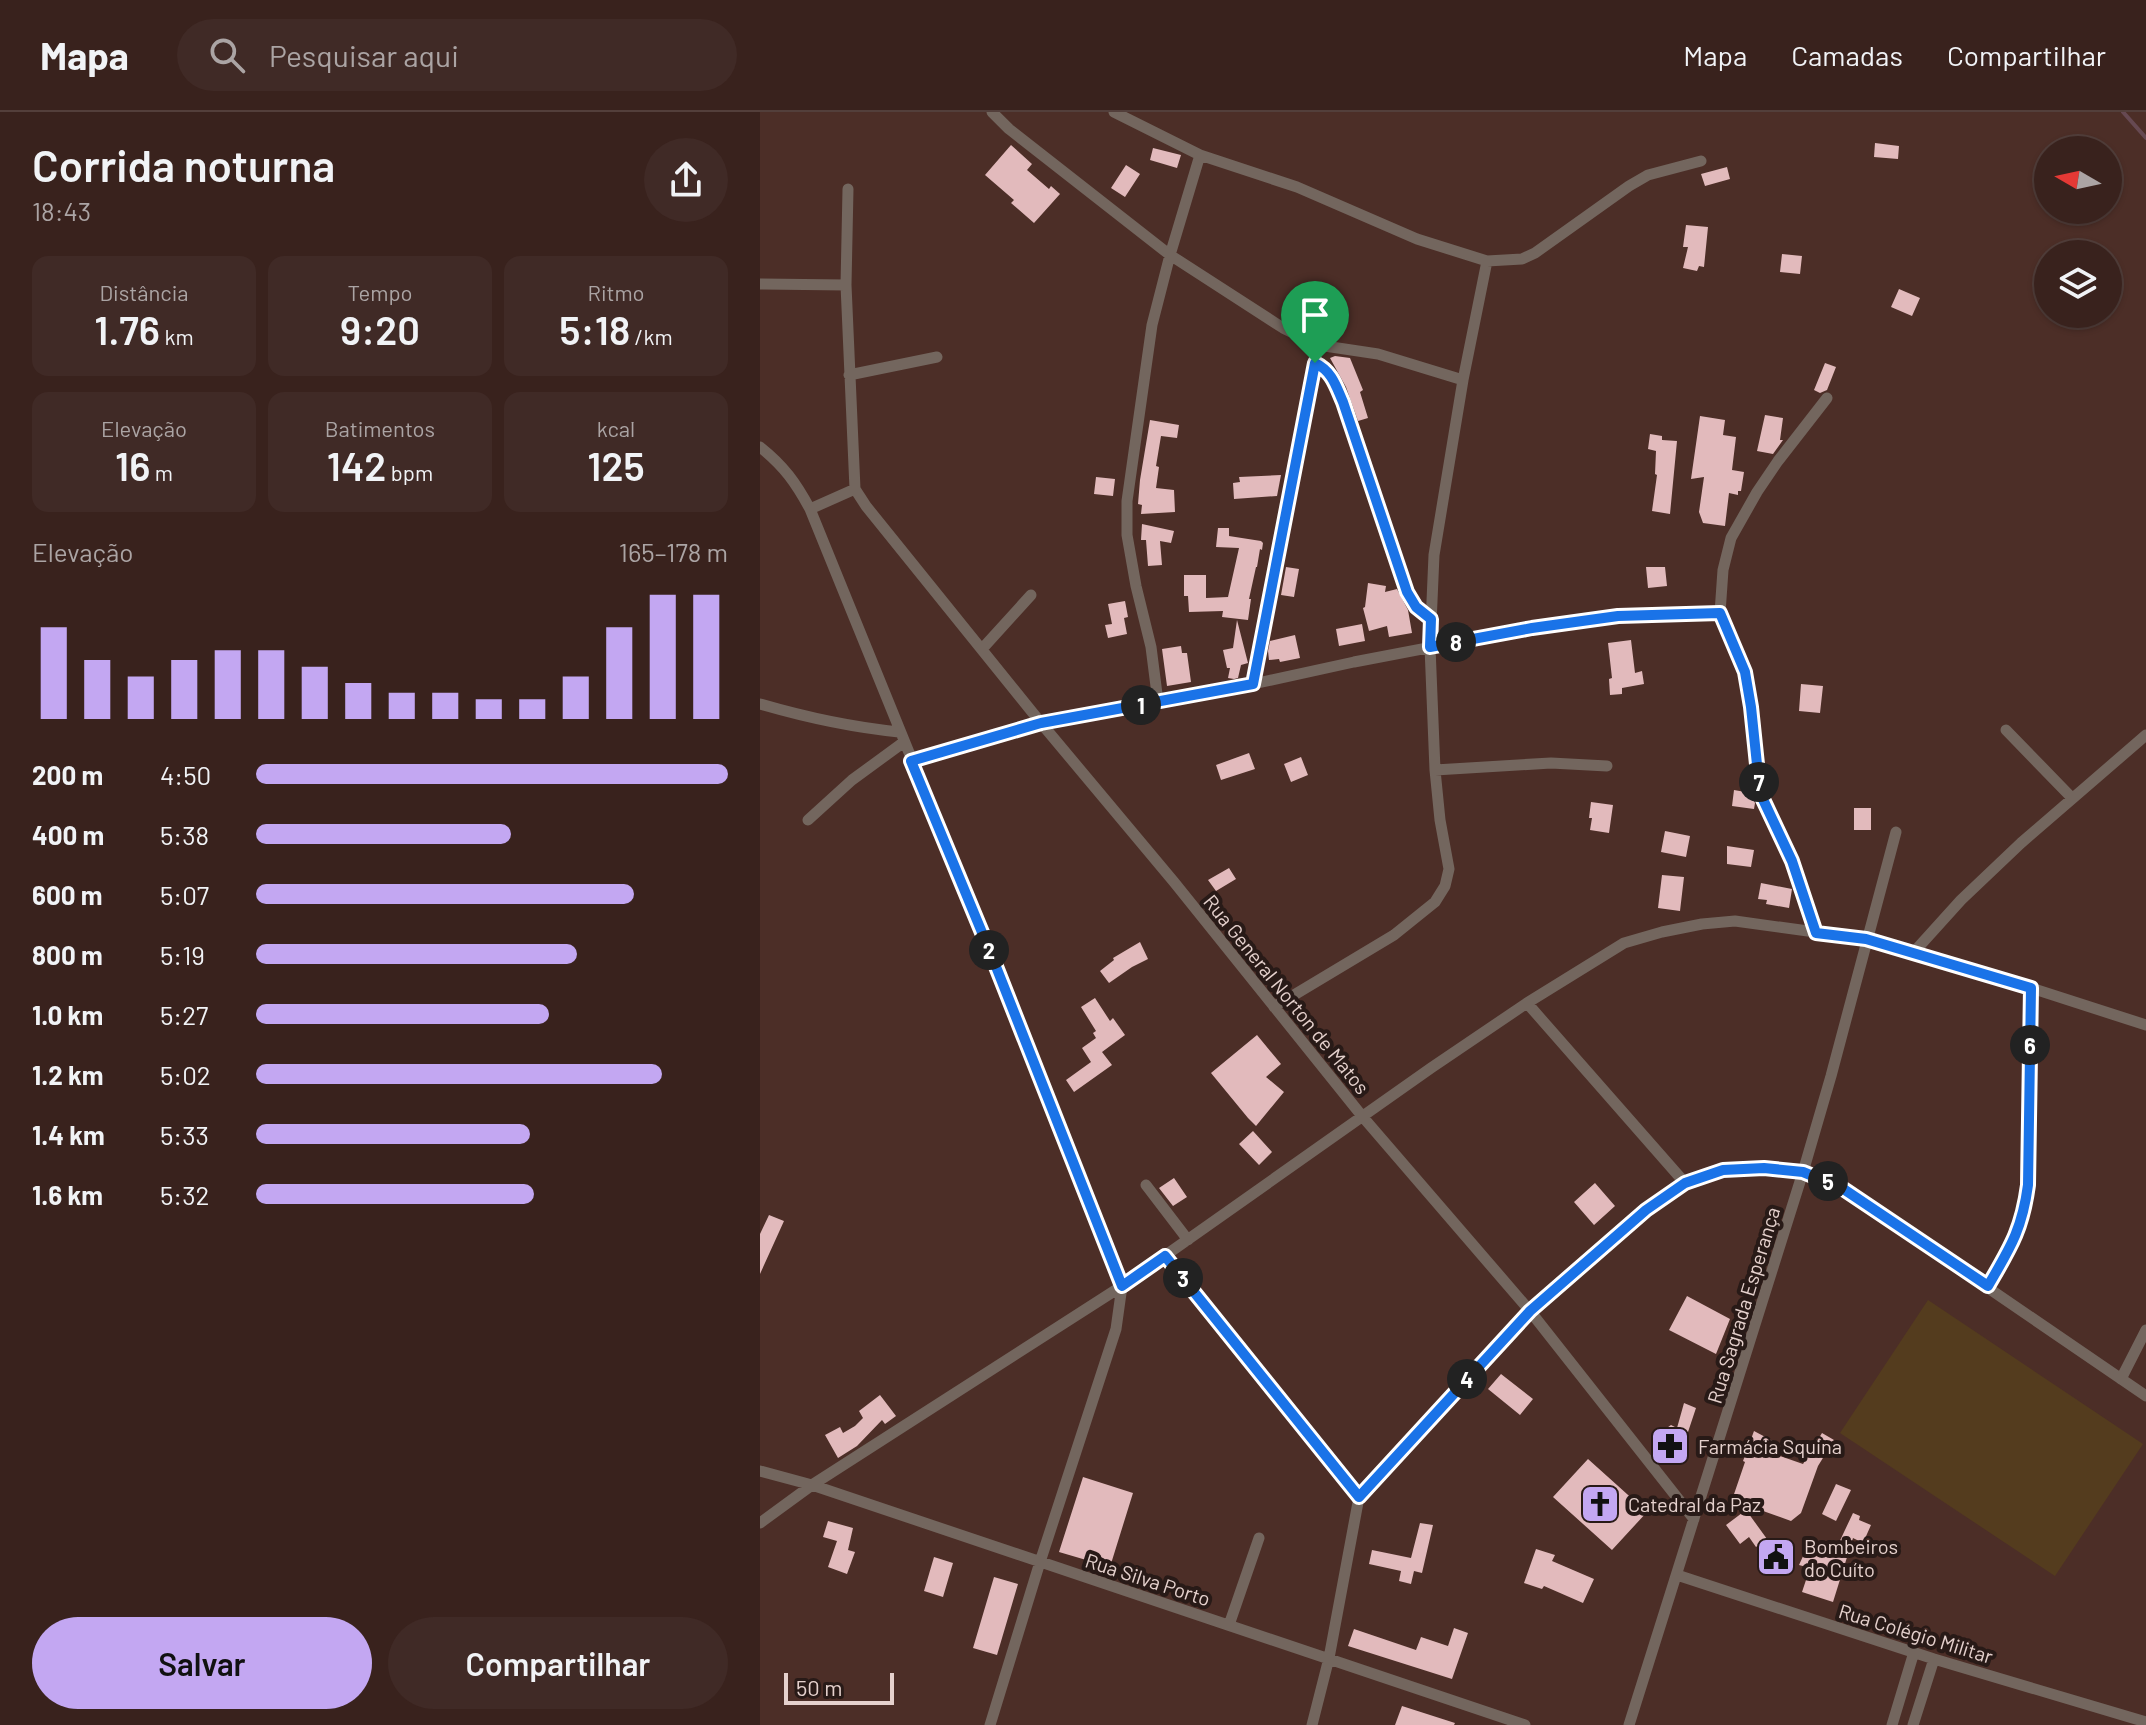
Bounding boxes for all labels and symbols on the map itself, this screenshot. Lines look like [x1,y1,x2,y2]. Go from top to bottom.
north arrow [2034,136,2122,224]
pin [1281,281,1349,363]
pin: 8 [1436,622,1476,662]
pin: 1 [1121,685,1161,725]
pin: 7 [1739,762,1779,802]
street label: Rua General Norton de Matos [1199,889,1375,1099]
pin: 2 [969,930,1009,970]
pin: 6 [2010,1025,2050,1065]
pin: 5 [1808,1161,1848,1201]
street label: Rua Sagrada Esperança [1702,1204,1784,1406]
pin: 3 [1163,1258,1203,1298]
pin: 4 [1447,1359,1487,1399]
pharmacy icon: Farmácia Squina [1649,1425,1691,1467]
place label: Farmácia Squina [1698,1434,1842,1458]
church icon: Catedral da Paz [1579,1483,1621,1525]
place label: Catedral da Paz [1628,1492,1761,1516]
place label: Bombeiros do Cuíto [1804,1534,1898,1581]
public building icon: Bombeiros do Cuíto [1755,1536,1797,1578]
street label: Rua Silva Porto [1083,1548,1213,1610]
street label: Rua Colégio Militar [1836,1598,1996,1668]
scale bar [784,1669,894,1705]

